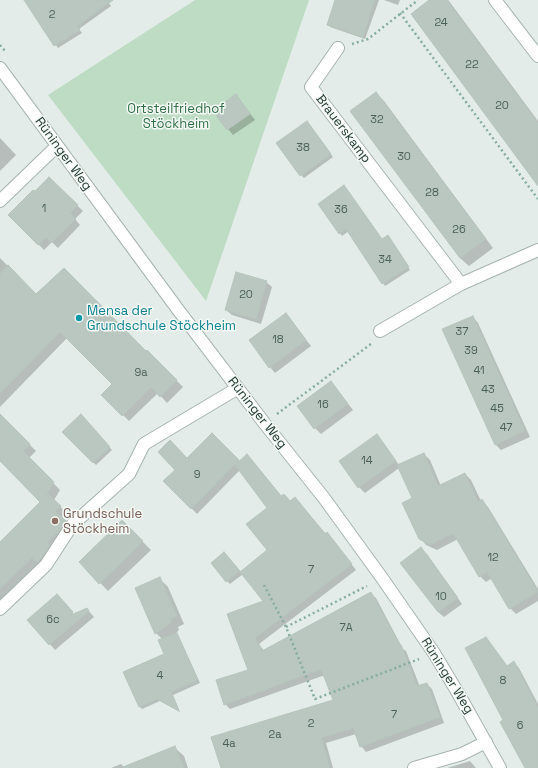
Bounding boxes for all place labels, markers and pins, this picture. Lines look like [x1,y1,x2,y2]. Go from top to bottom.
place label: Mensa der Grundschule Stöckheim [87,303,236,334]
marker: Mensa der Grundschule Stöckheim [74,313,84,323]
place label: Grundschule Stöckheim [63,506,142,537]
marker: Grundschule Stöckheim [50,516,60,526]

